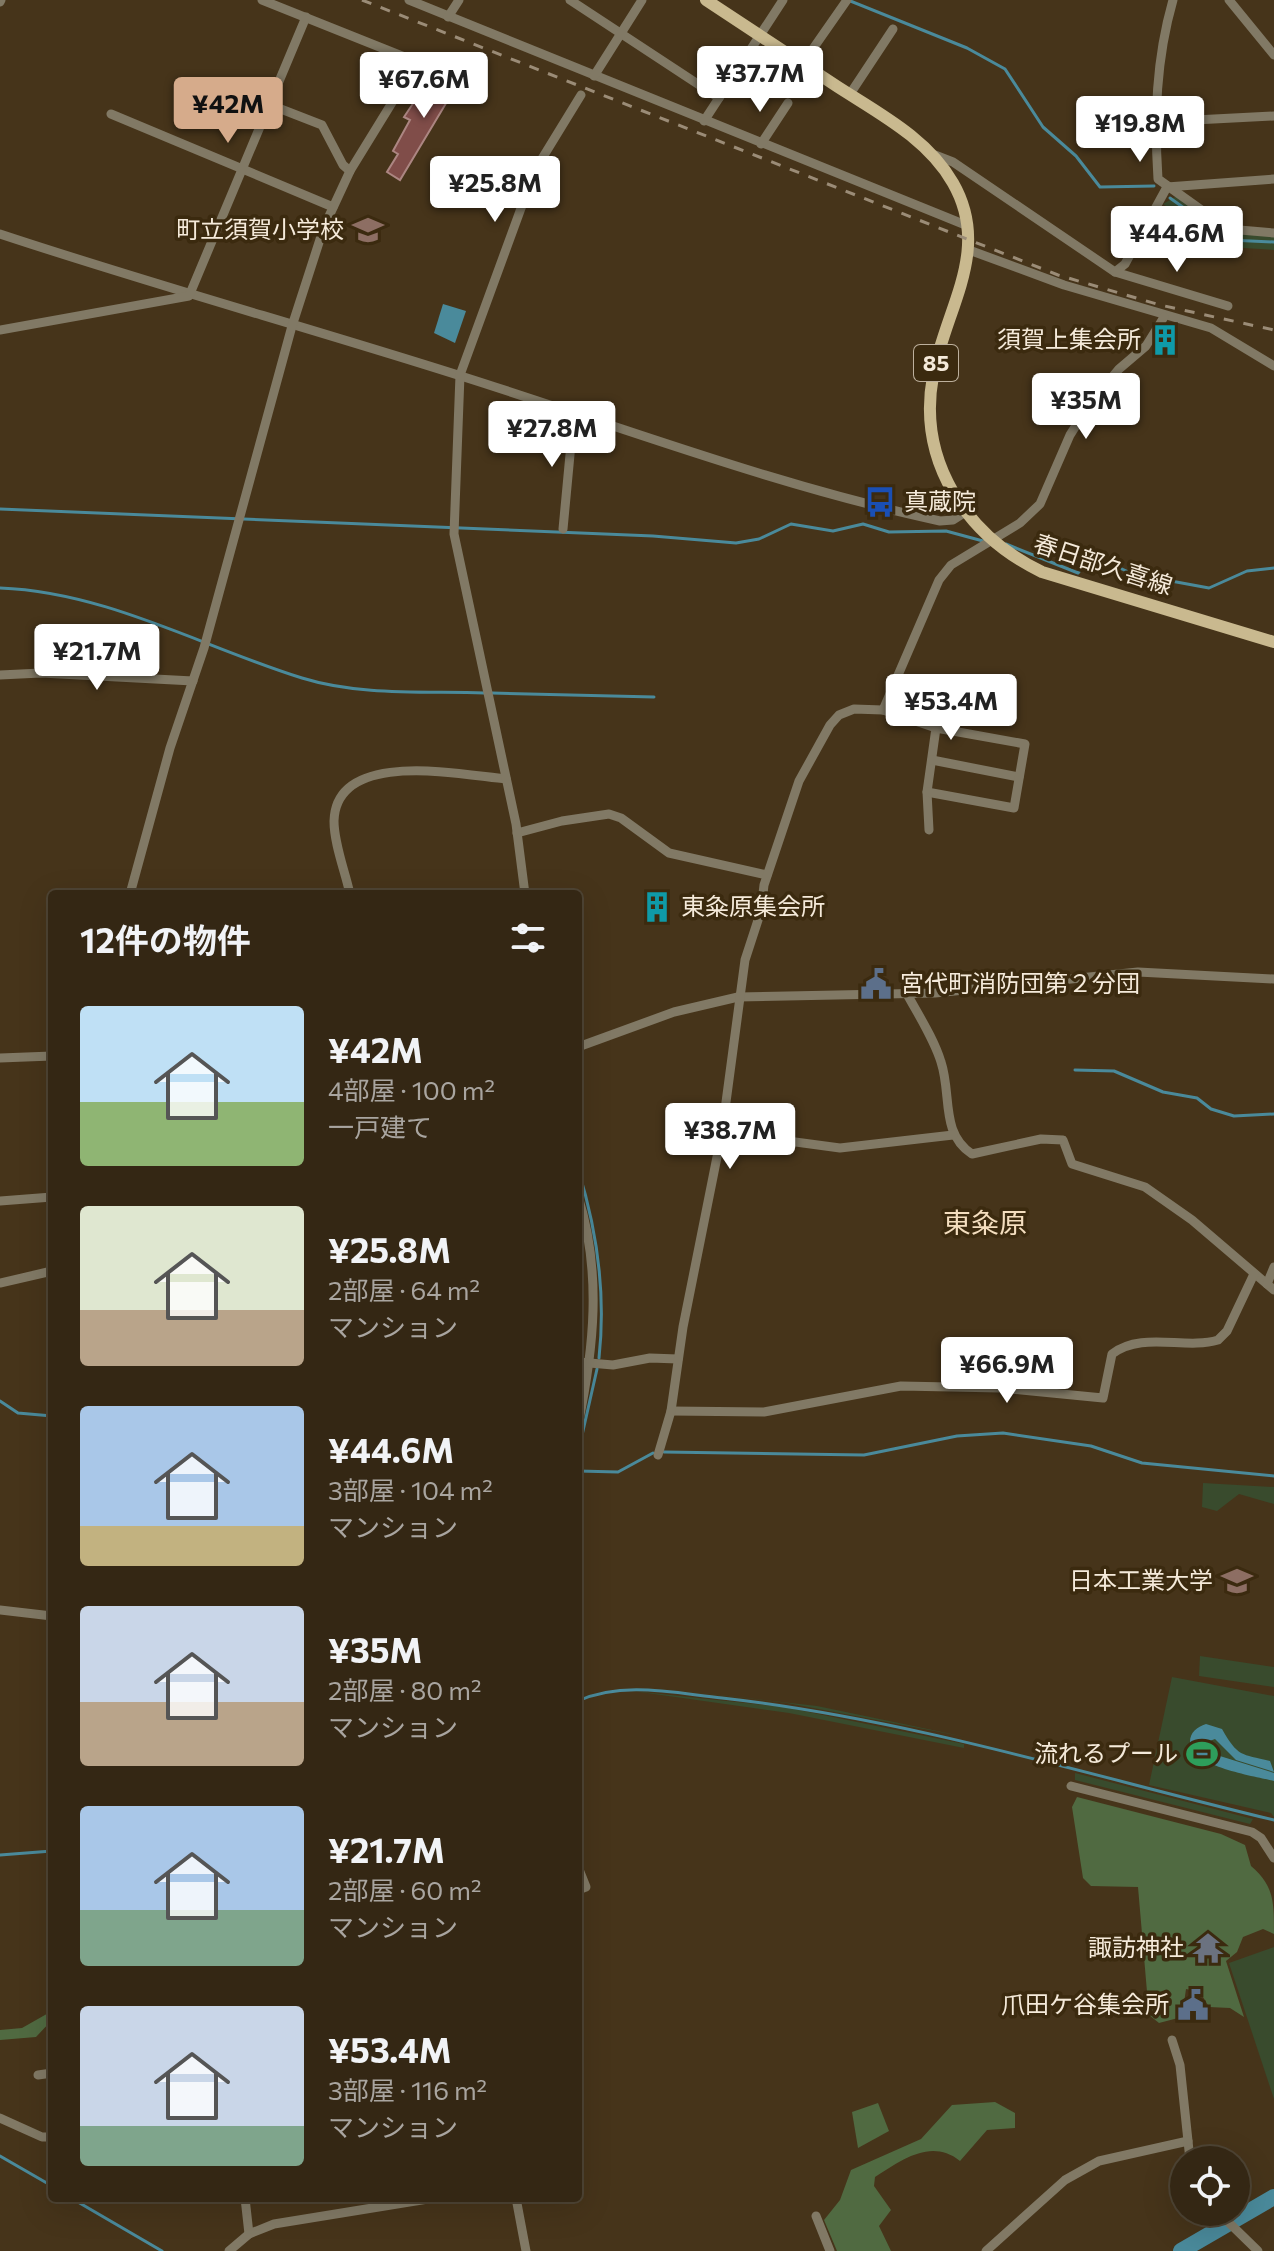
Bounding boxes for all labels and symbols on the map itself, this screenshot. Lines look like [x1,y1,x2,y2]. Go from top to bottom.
pin: ¥37.7M [695,46,825,114]
pin: ¥67.6M [359,52,489,120]
pin: ¥42M [181,77,275,145]
pin: ¥19.8M [1075,96,1205,164]
pin: ¥25.8M [430,156,560,224]
pin: ¥44.6M [1112,206,1242,274]
school or university icon: 町立須賀小学校 [351,213,385,247]
place label: 町立須賀小学校 [176,214,344,243]
building icon: 須賀上集会所 [1148,323,1182,357]
place label: 須賀上集会所 [997,324,1141,353]
road number: 85 [914,345,958,381]
pin: ¥35M [1039,373,1133,441]
pin: ¥27.8M [487,401,617,469]
bus stop icon: 真蔵院 [863,485,897,519]
place label: 真蔵院 [904,486,976,515]
street label: 春日部久喜線 [1031,528,1176,600]
pin: ¥21.7M [32,624,162,692]
pin: ¥53.4M [886,674,1016,742]
building icon: 東粂原集会所 [640,890,674,924]
place label: 東粂原集会所 [681,891,825,920]
public building icon: 宮代町消防団第２分団 [859,967,893,1001]
place label: 宮代町消防団第２分団 [900,968,1140,997]
pin: ¥38.7M [665,1103,795,1171]
district label: 東粂原 [943,1205,1027,1239]
pin: ¥66.9M [942,1337,1072,1405]
school or university icon: 日本工業大学 [1220,1564,1254,1598]
place label: 日本工業大学 [1069,1565,1213,1594]
sports icon: 流れるプール [1185,1737,1219,1771]
place label: 流れるプール [1034,1738,1178,1767]
temple icon: 諏訪神社 [1191,1931,1225,1965]
place label: 諏訪神社 [1088,1932,1184,1961]
public building icon: 爪田ケ谷集会所 [1176,1988,1210,2022]
place label: 爪田ケ谷集会所 [1001,1989,1169,2018]

